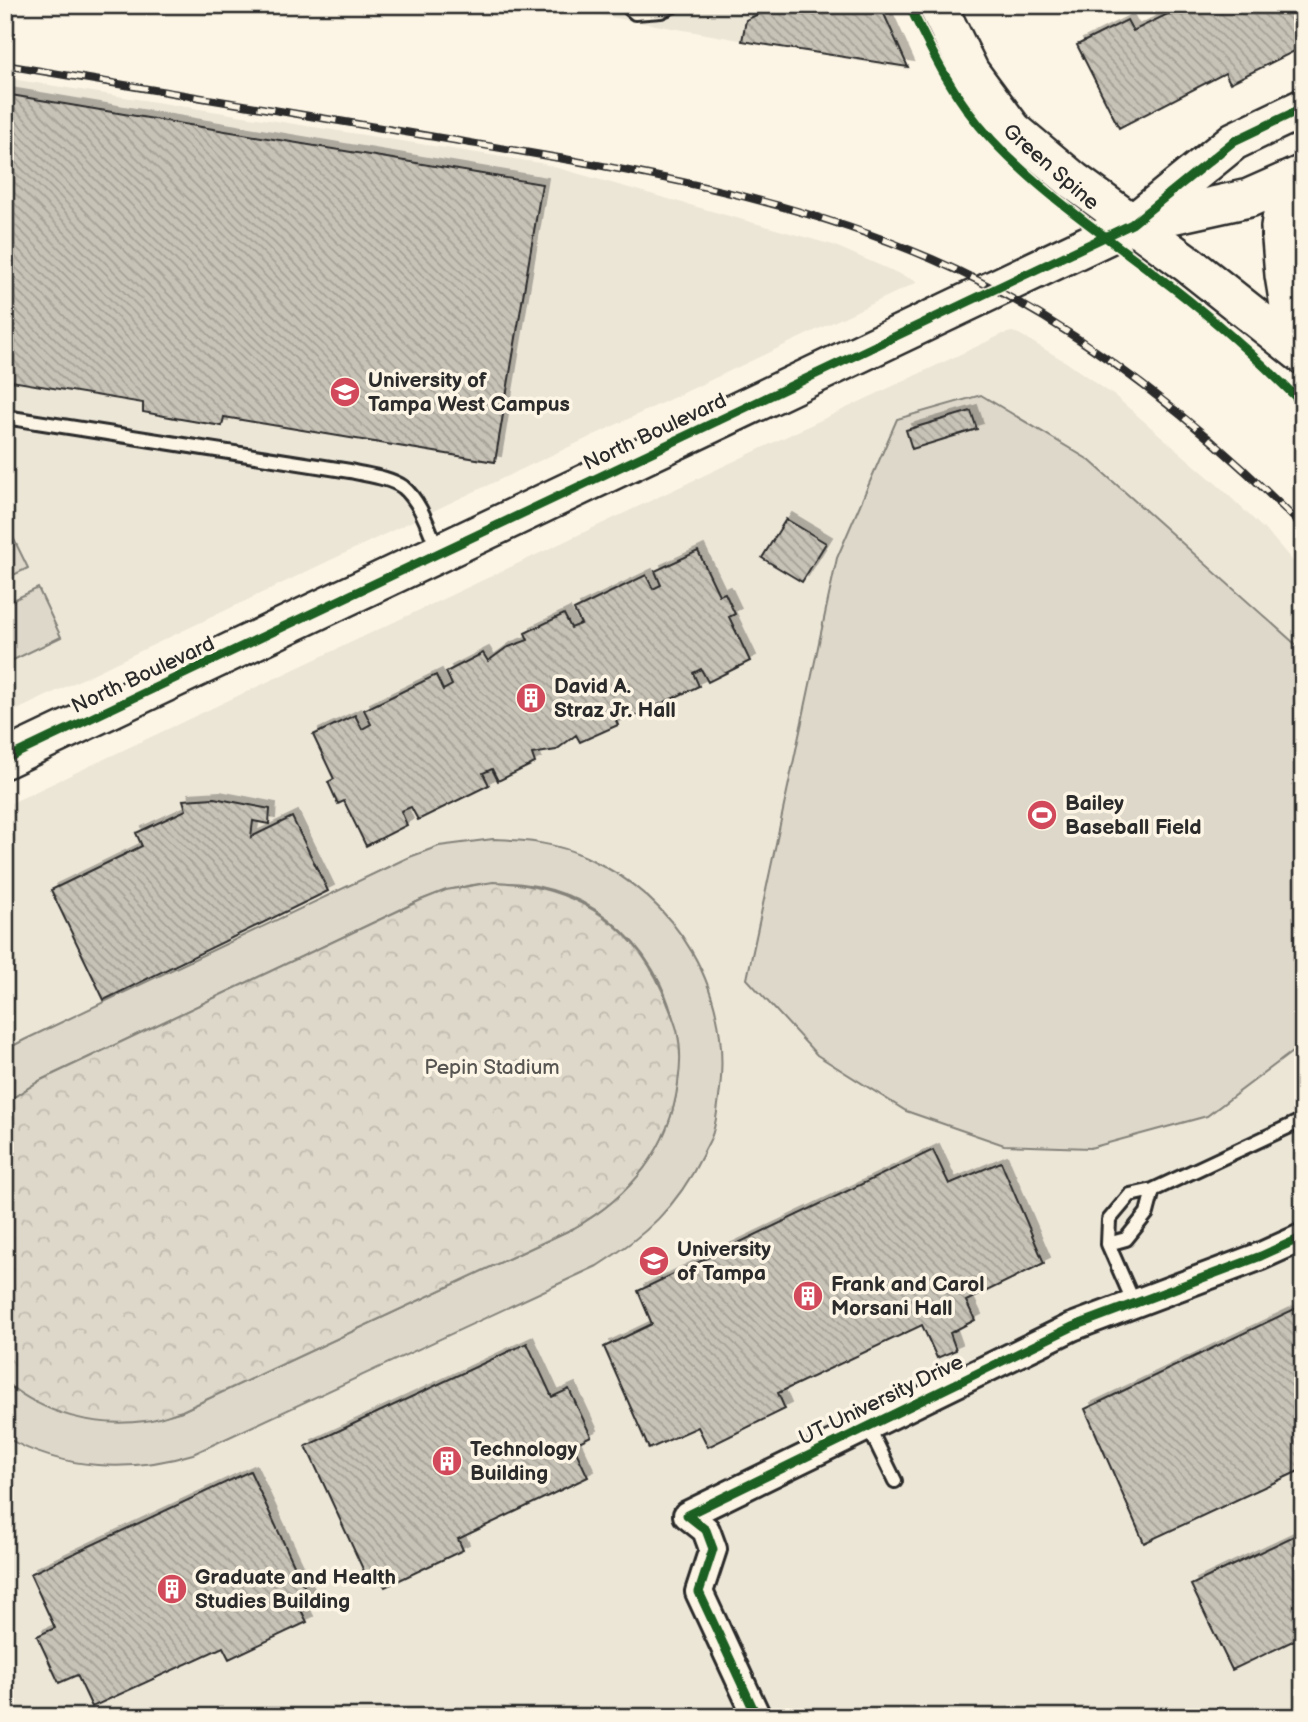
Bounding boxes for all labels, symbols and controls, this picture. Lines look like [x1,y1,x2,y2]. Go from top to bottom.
street label: Green Spine [998,119,1104,215]
place label: University of Tampa West Campus [368,368,570,417]
school or university icon: University of Tampa West Campus [328,375,362,409]
street label: North Boulevard [580,388,730,476]
street label: North Boulevard [68,631,218,719]
place label: David A. Straz Jr. Hall [554,674,676,723]
building icon: David A. Straz Jr. Hall [514,681,548,715]
place label: Bailey Baseball Field [1065,791,1202,840]
sports icon: Bailey Baseball Field [1025,798,1059,832]
park label: Pepin Stadium [424,1055,560,1080]
place label: University of Tampa [677,1237,771,1286]
school or university icon: University of Tampa [637,1244,671,1278]
place label: Frank and Carol Morsani Hall [831,1272,985,1321]
building icon: Frank and Carol Morsani Hall [791,1279,825,1313]
street label: UT University Drive [795,1349,967,1451]
place label: Technology Building [470,1437,578,1486]
building icon: Technology Building [430,1444,464,1478]
place label: Graduate and Health Studies Building [195,1565,396,1614]
building icon: Graduate and Health Studies Building [155,1572,189,1606]

